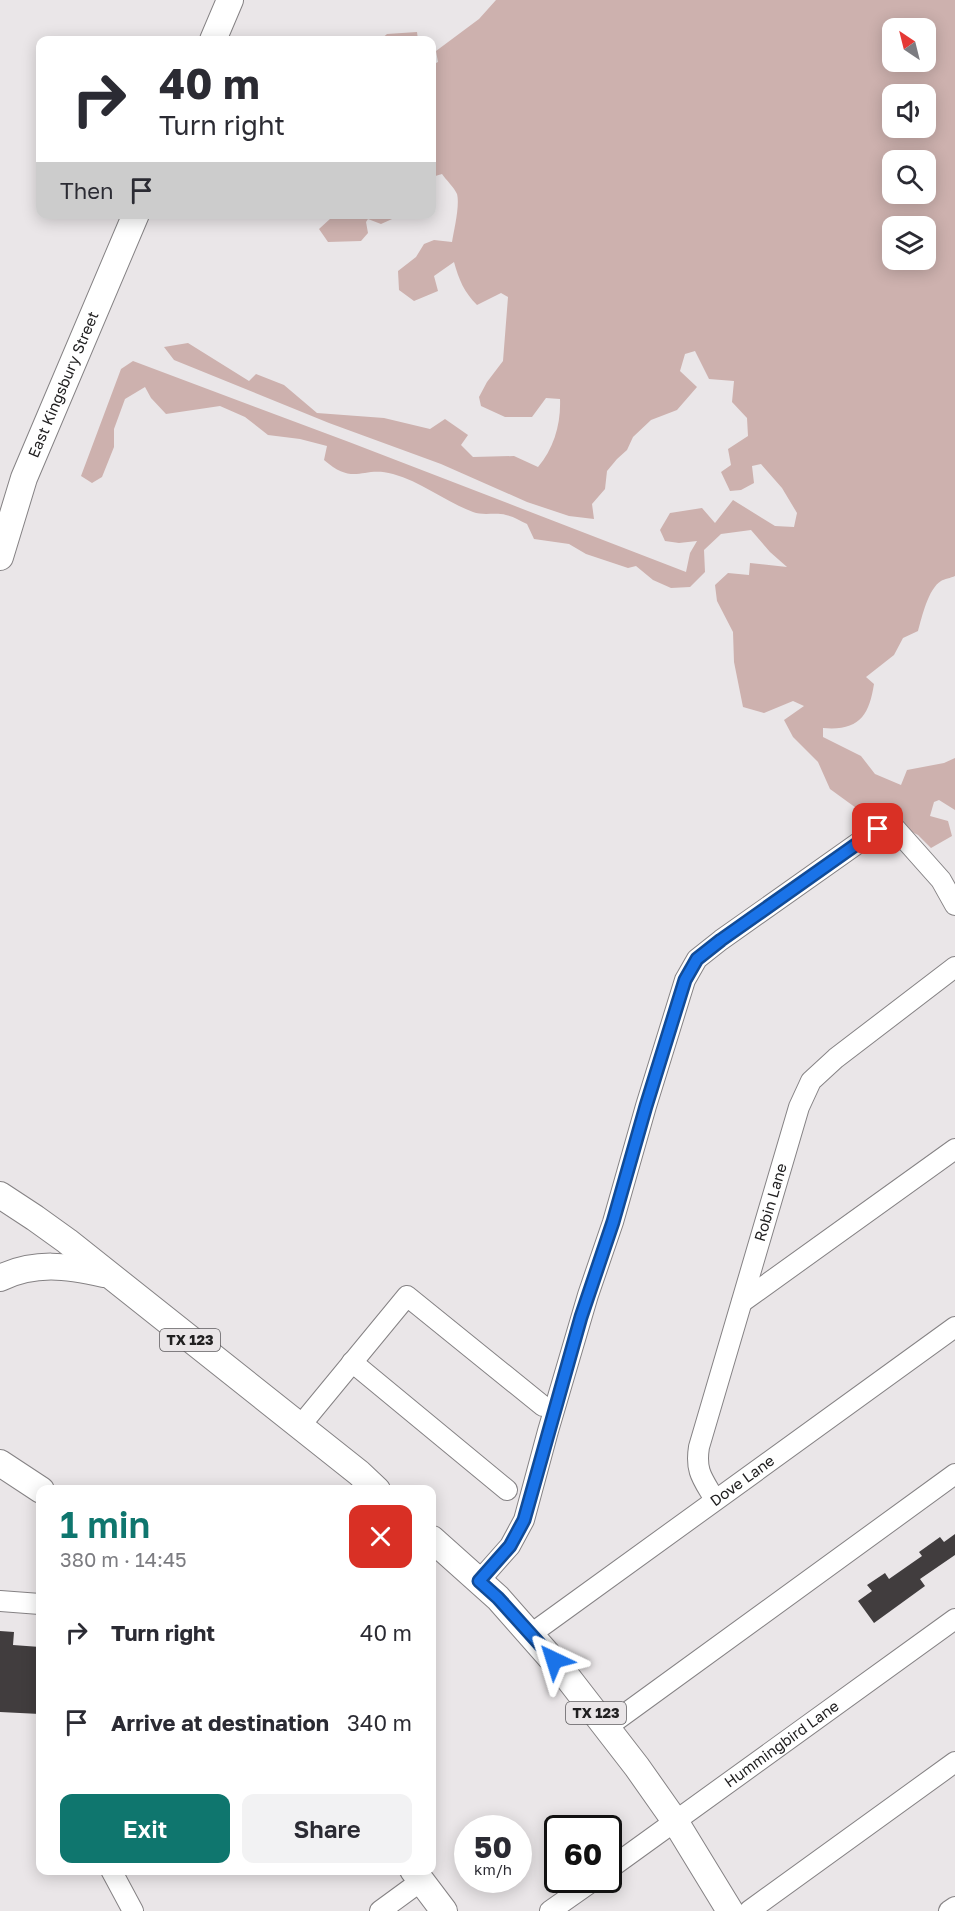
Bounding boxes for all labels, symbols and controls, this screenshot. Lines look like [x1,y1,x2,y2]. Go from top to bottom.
north arrow [882,18,936,72]
map controls [882,18,936,270]
text: 40 m [159,58,260,108]
icon: right [60,60,138,138]
button: sound [882,84,936,138]
text: Turn right [159,109,285,141]
button: search [882,150,936,204]
icon: arrive [125,174,158,207]
text: Then [60,177,113,204]
button: layers [882,216,936,270]
street label: East Kingsbury Street [24,308,102,460]
pin [852,803,903,854]
icon: arrive [861,812,894,845]
street label: Robin Lane [750,1161,790,1243]
road number: TX 123 [160,1329,220,1351]
street label: Dove Lane [706,1451,778,1509]
text: 1 min [60,1503,150,1546]
button: close [349,1505,412,1568]
text: 380 m · 14:45 [60,1547,187,1571]
icon: right [60,1616,93,1649]
text: Turn right [111,1619,215,1646]
text: 40 m [360,1619,412,1646]
position arrow [522,1628,586,1692]
street label: Hummingbird Lane [720,1696,842,1791]
road number: TX 123 [566,1702,626,1724]
icon: arrive [60,1706,93,1739]
text: Arrive at destination [111,1709,329,1736]
text: 340 m [347,1709,412,1736]
button: Exit [60,1794,230,1863]
button: Share [242,1794,412,1863]
speed limit sign: 60 [544,1815,622,1893]
text: 50 [474,1829,512,1865]
text: km/h [474,1860,512,1878]

